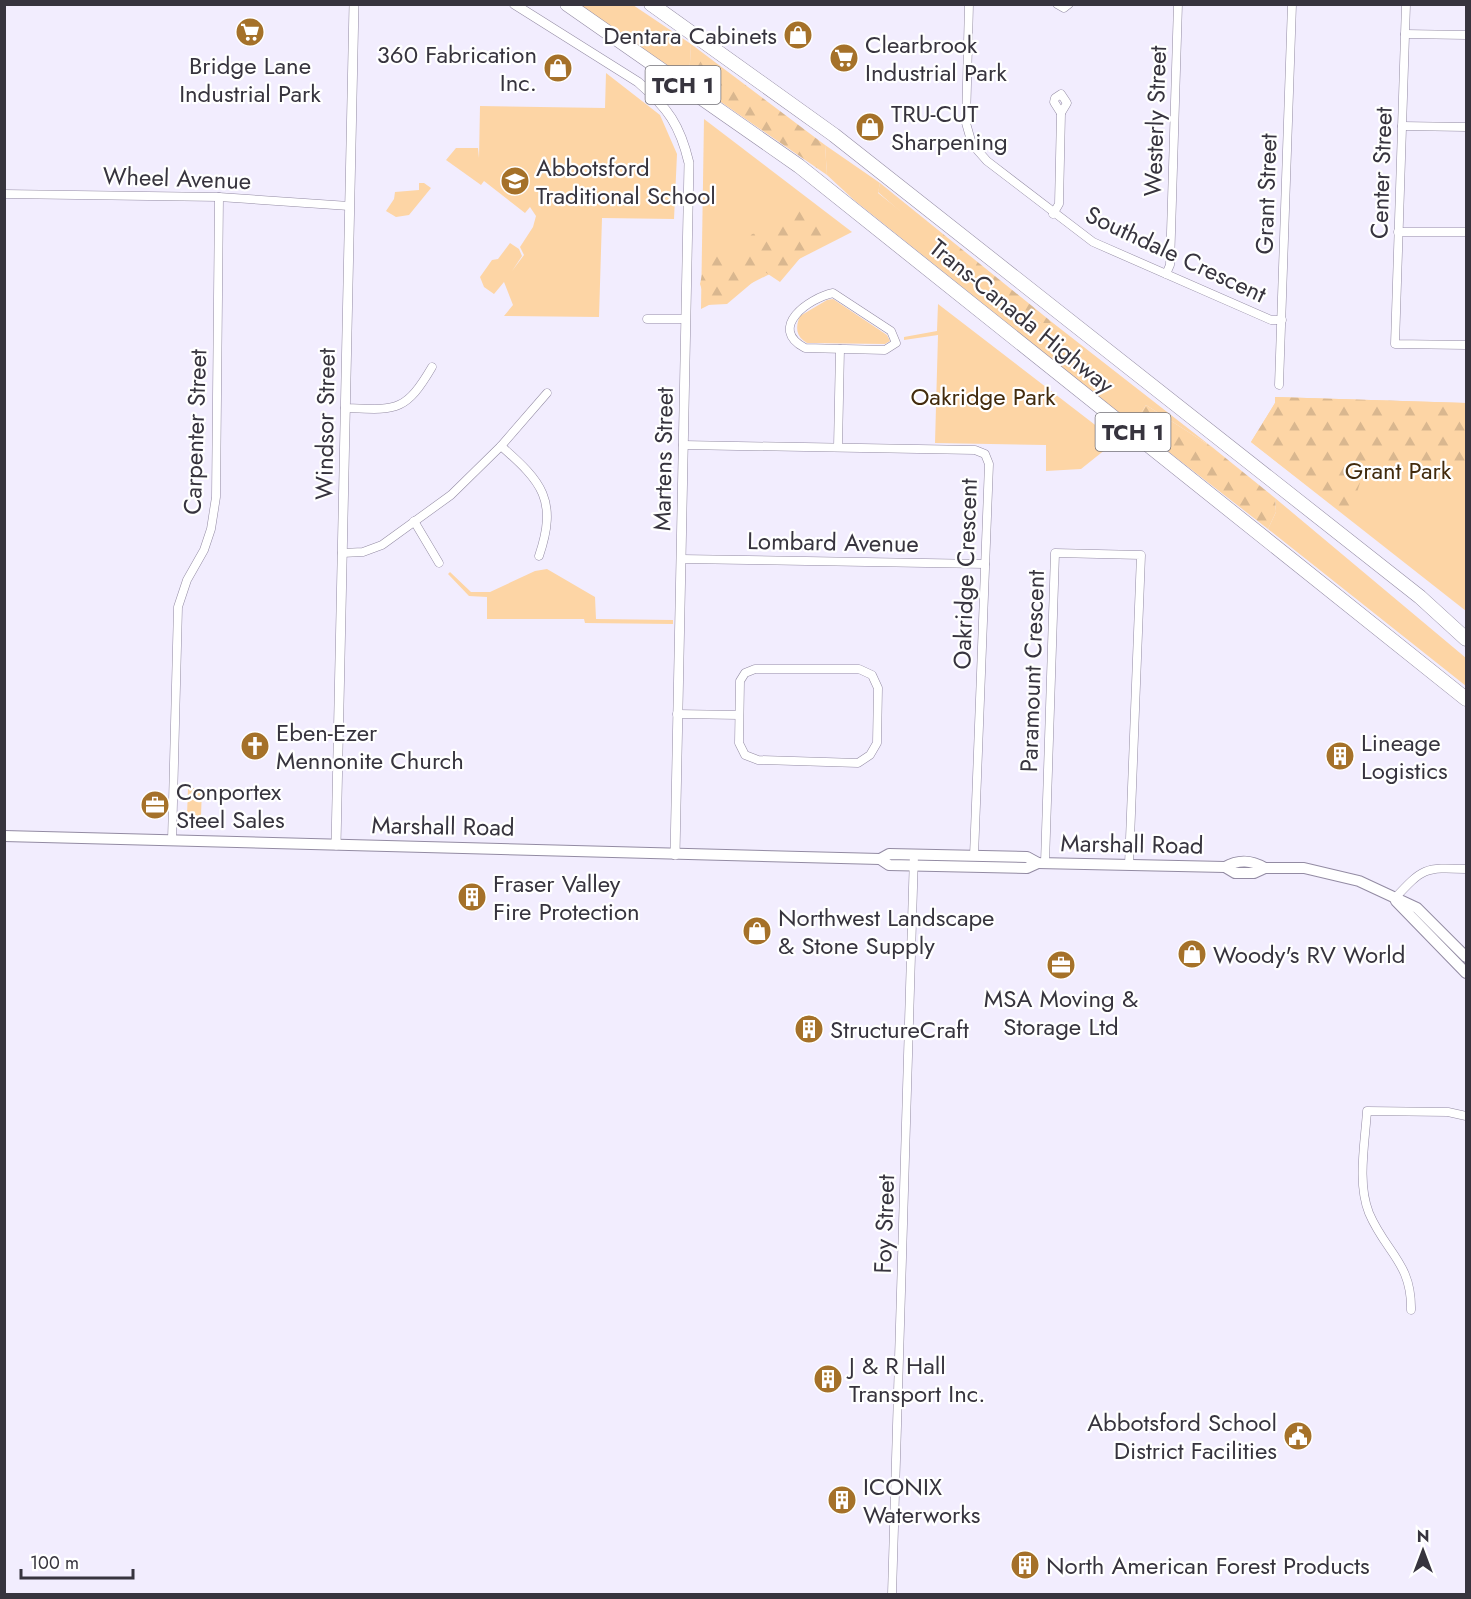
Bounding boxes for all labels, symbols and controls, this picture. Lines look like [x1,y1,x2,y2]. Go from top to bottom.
supermarket icon: Bridge Lane Industrial Park [234,16,266,48]
place label: Dentara Cabinets [603,18,777,53]
shop icon: Dentara Cabinets [782,19,814,51]
place label: Clearbrook Industrial Park [865,27,1007,90]
place label: 360 Fabrication Inc. [377,37,537,100]
supermarket icon: Clearbrook Industrial Park [828,42,860,74]
street label: Westerly Street [1135,45,1175,197]
place label: Bridge Lane Industrial Park [179,48,321,111]
shop icon: 360 Fabrication Inc. [542,52,574,84]
road number: TCH 1 [646,66,720,104]
place label: TRU-CUT Sharpening [891,96,1008,159]
street label: Center Street [1361,106,1401,240]
shop icon: TRU-CUT Sharpening [854,111,886,143]
street label: Grant Street [1246,133,1286,255]
place label: Abbotsford Traditional School [536,150,716,213]
street label: Wheel Avenue [102,158,252,198]
school or university icon: Abbotsford Traditional School [499,165,531,197]
street label: Southdale Crescent [1080,197,1272,311]
street label: Trans-Canada Highway [922,230,1122,402]
street label: Carpenter Street [175,348,215,515]
street label: Windsor Street [306,348,344,500]
park label: Oakridge Park [910,379,1056,414]
street label: Martens Street [644,386,682,531]
road number: TCH 1 [1096,413,1170,451]
park label: Grant Park [1345,453,1452,488]
street label: Oakridge Crescent [944,478,986,670]
street label: Lombard Avenue [747,523,919,561]
street label: Paramount Crescent [1011,569,1053,773]
place label: Eben-Ezer Mennonite Church [276,715,464,778]
place label: Lineage Logistics [1361,725,1448,788]
church icon: Eben-Ezer Mennonite Church [239,730,271,762]
building icon: Lineage Logistics [1324,740,1356,772]
place label: Conportex Steel Sales [176,774,285,837]
office icon: Conportex Steel Sales [139,789,171,821]
street label: Marshall Road [371,807,515,845]
street label: Marshall Road [1060,825,1204,863]
place label: Fraser Valley Fire Protection [493,866,640,929]
building icon: Fraser Valley Fire Protection [456,881,488,913]
place label: Northwest Landscape & Stone Supply [778,900,994,963]
shop icon: Northwest Landscape & Stone Supply [741,915,773,947]
place label: Woody's RV World [1213,937,1405,972]
shop icon: Woody's RV World [1176,938,1208,970]
office icon: MSA Moving & Storage Ltd [1045,949,1077,981]
place label: MSA Moving & Storage Ltd [984,981,1138,1044]
place label: StructureCraft [830,1012,969,1047]
building icon: StructureCraft [793,1013,825,1045]
street label: Foy Street [865,1174,903,1274]
place label: J & R Hall Transport Inc. [846,1348,985,1411]
building icon: J & R Hall Transport Inc. [812,1363,844,1395]
place label: Abbotsford School District Facilities [1087,1405,1277,1468]
public building icon: Abbotsford School District Facilities [1282,1420,1314,1452]
place label: ICONIX Waterworks [863,1469,981,1532]
building icon: ICONIX Waterworks [826,1484,858,1516]
north arrow [1393,1521,1453,1581]
text: N [1417,1525,1429,1548]
scale bar [21,1542,134,1580]
place label: North American Forest Products [1046,1548,1370,1583]
building icon: North American Forest Products [1009,1549,1041,1581]
text: 100 m [30,1550,79,1576]

